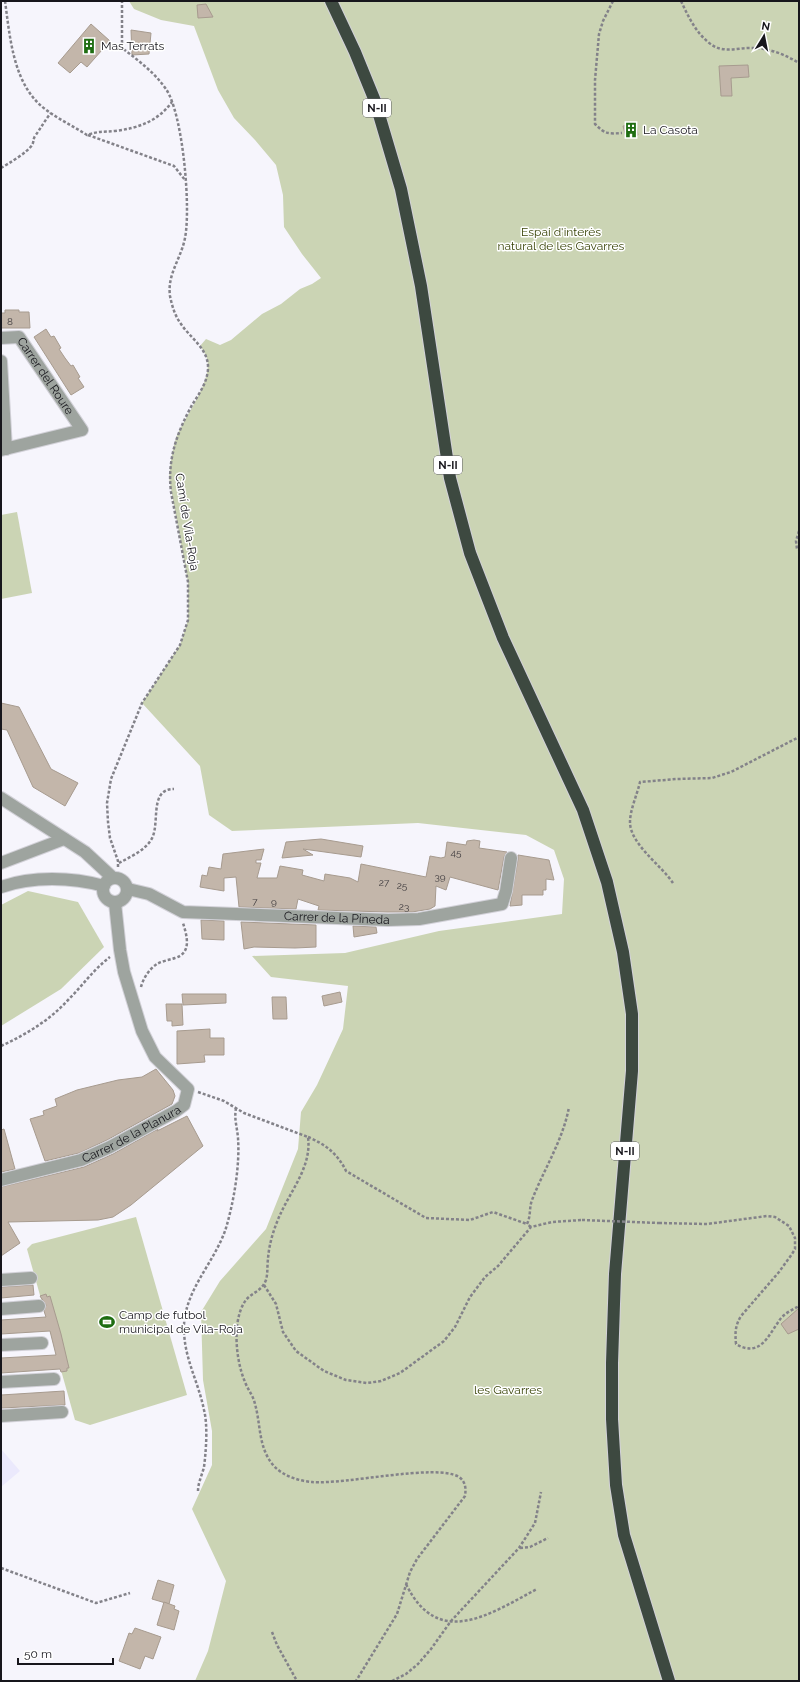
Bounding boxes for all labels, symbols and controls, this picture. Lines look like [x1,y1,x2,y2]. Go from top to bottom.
north arrow [744,16,784,56]
text: N [760,20,771,34]
building icon: Mas Terrats [80,37,98,55]
place label: Mas Terrats [101,39,164,53]
road number: N-II [363,99,391,117]
building icon: La Casota [622,121,640,139]
place label: La Casota [643,123,698,137]
park label: Espai d'interès natural de les Gavarres [498,225,625,253]
house number: 8 [7,316,13,327]
street label: Carrer del Roure [14,334,77,417]
road number: N-II [434,456,462,474]
street label: Camí de Vila-Roja [172,472,202,572]
house number: 45 [451,847,462,858]
house number: 39 [434,871,446,882]
house number: 27 [379,877,390,888]
house number: 25 [397,880,408,891]
house number: 7 [252,896,258,907]
house number: 9 [271,896,277,907]
house number: 23 [399,901,409,912]
street label: Carrer de la Pineda [284,909,390,927]
street label: Carrer de la Planura [80,1103,184,1166]
road number: N-II [611,1142,639,1160]
place label: Camp de futbol municipal de Vila-Roja [119,1308,243,1336]
sports icon: Camp de futbol municipal de Vila-Roja [98,1313,116,1331]
park label: les Gavarres [474,1383,542,1397]
scale bar [18,1640,113,1666]
text: 50 m [24,1647,52,1661]

